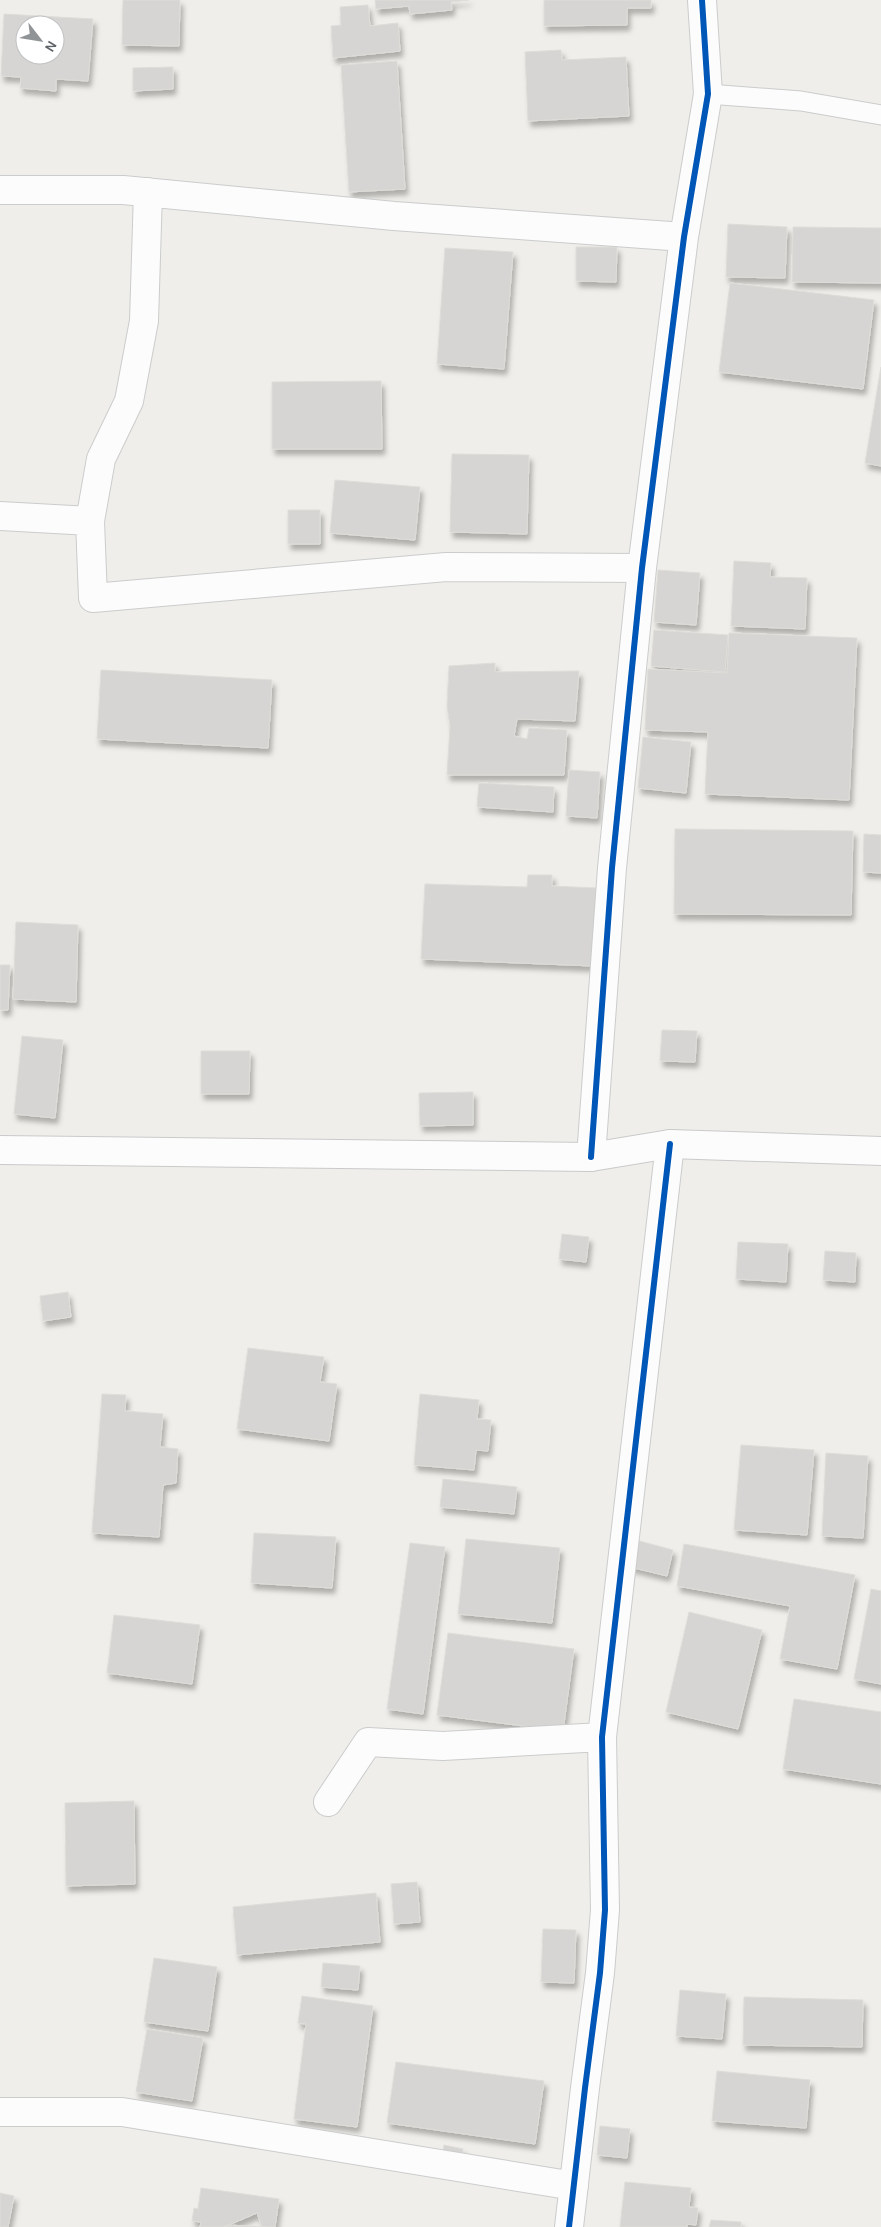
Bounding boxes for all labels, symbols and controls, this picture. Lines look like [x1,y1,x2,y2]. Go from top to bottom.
north arrow [15,15,65,65]
text: N [41,38,61,55]

